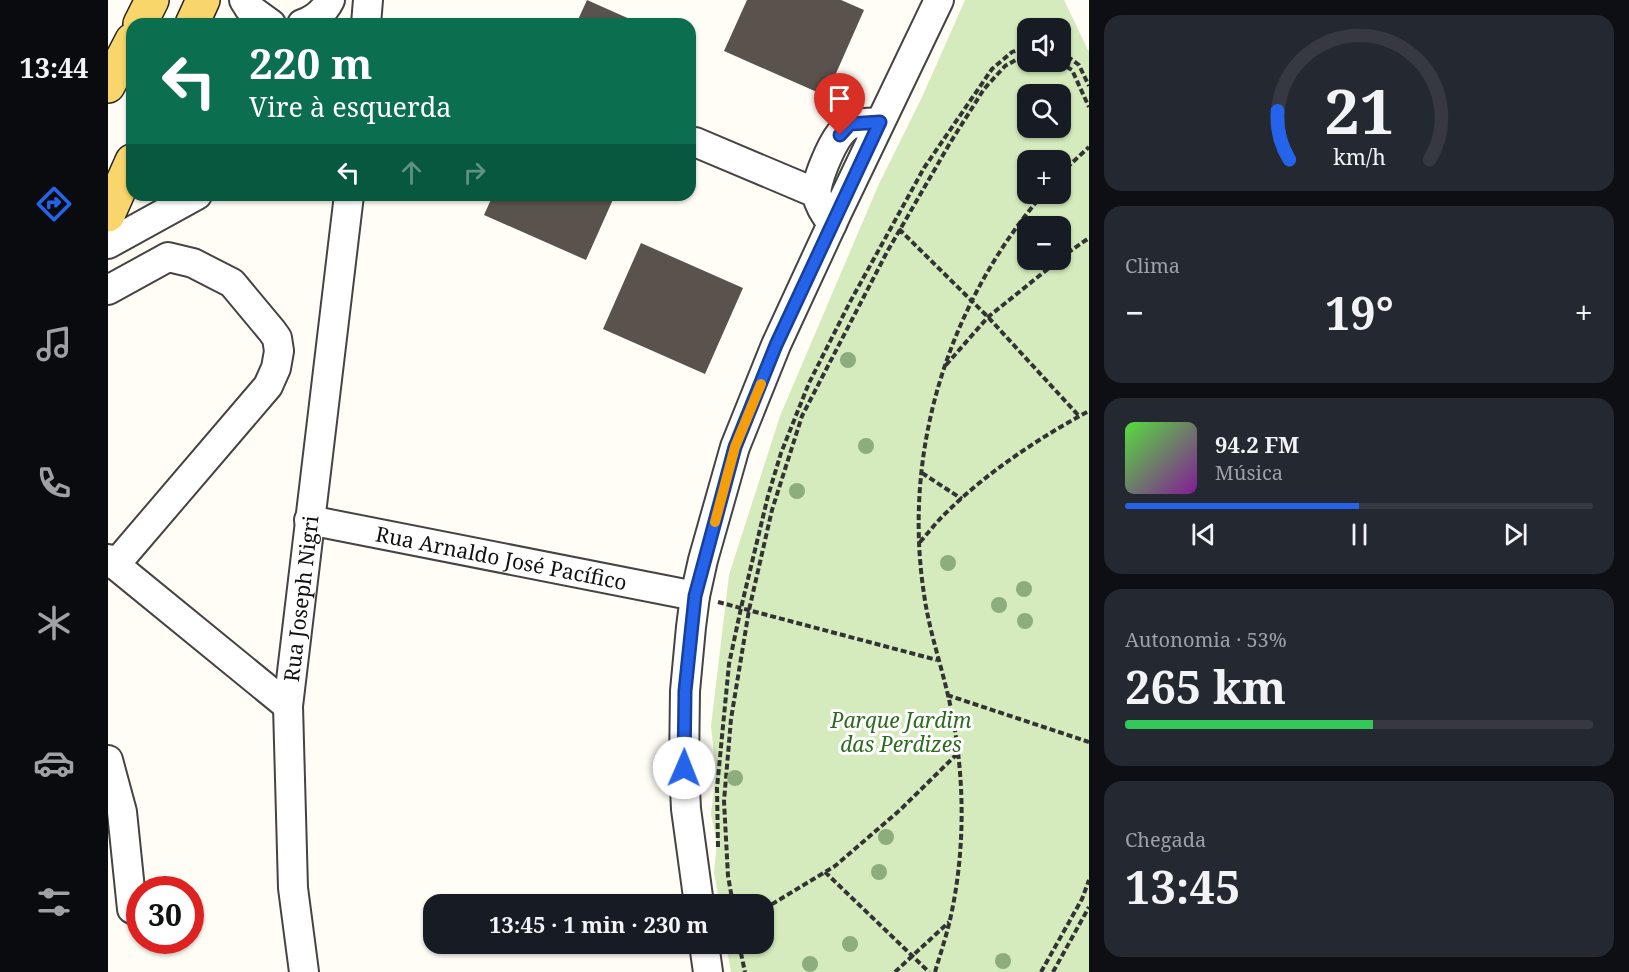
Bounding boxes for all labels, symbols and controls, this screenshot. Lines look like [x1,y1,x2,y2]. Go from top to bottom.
map controls [1017,18,1071,270]
button: sound [1017,18,1071,72]
text: 220 m [249,34,373,91]
icon: left [150,42,228,120]
text: 13:44 [19,49,89,86]
text: 21 [1324,67,1394,152]
pin [814,73,865,135]
icon: arrive [823,82,856,115]
button: search [1017,84,1071,138]
text: Vire à esquerda [249,88,452,125]
text: km/h [1333,143,1386,172]
button: + [1017,150,1071,204]
icon: left [332,156,365,189]
icon: ahead [395,156,428,189]
icon: right [458,156,491,189]
icon: directions [33,183,75,225]
button: − [1017,216,1071,270]
text: Clima [1125,252,1180,279]
text: 19° [1325,282,1394,343]
text: − [1125,290,1144,335]
text: + [1575,290,1593,335]
icon: music [33,323,75,365]
text: 94.2 FM [1215,429,1299,459]
text: Música [1215,459,1283,486]
icon: phone [33,462,75,504]
street label: Rua Joseph Nigri [277,514,325,683]
icon: previous [1187,518,1220,551]
icon: pause [1343,518,1376,551]
icon: next [1499,518,1532,551]
street label: Rua Arnaldo José Pacífico [373,519,629,596]
icon: climate [33,602,75,644]
text: Autonomia · 53% [1125,626,1287,653]
text: 265 km [1125,656,1286,717]
park label: Parque Jardim das Perdizes [829,706,972,758]
position arrow [652,736,716,800]
icon: car [33,742,75,784]
text: Chegada [1125,826,1206,853]
text: 13:45 [1125,856,1240,917]
speed limit sign: 30 [126,876,204,954]
icon: filters [33,881,75,923]
text: 13:45 · 1 min · 230 m [489,909,708,939]

